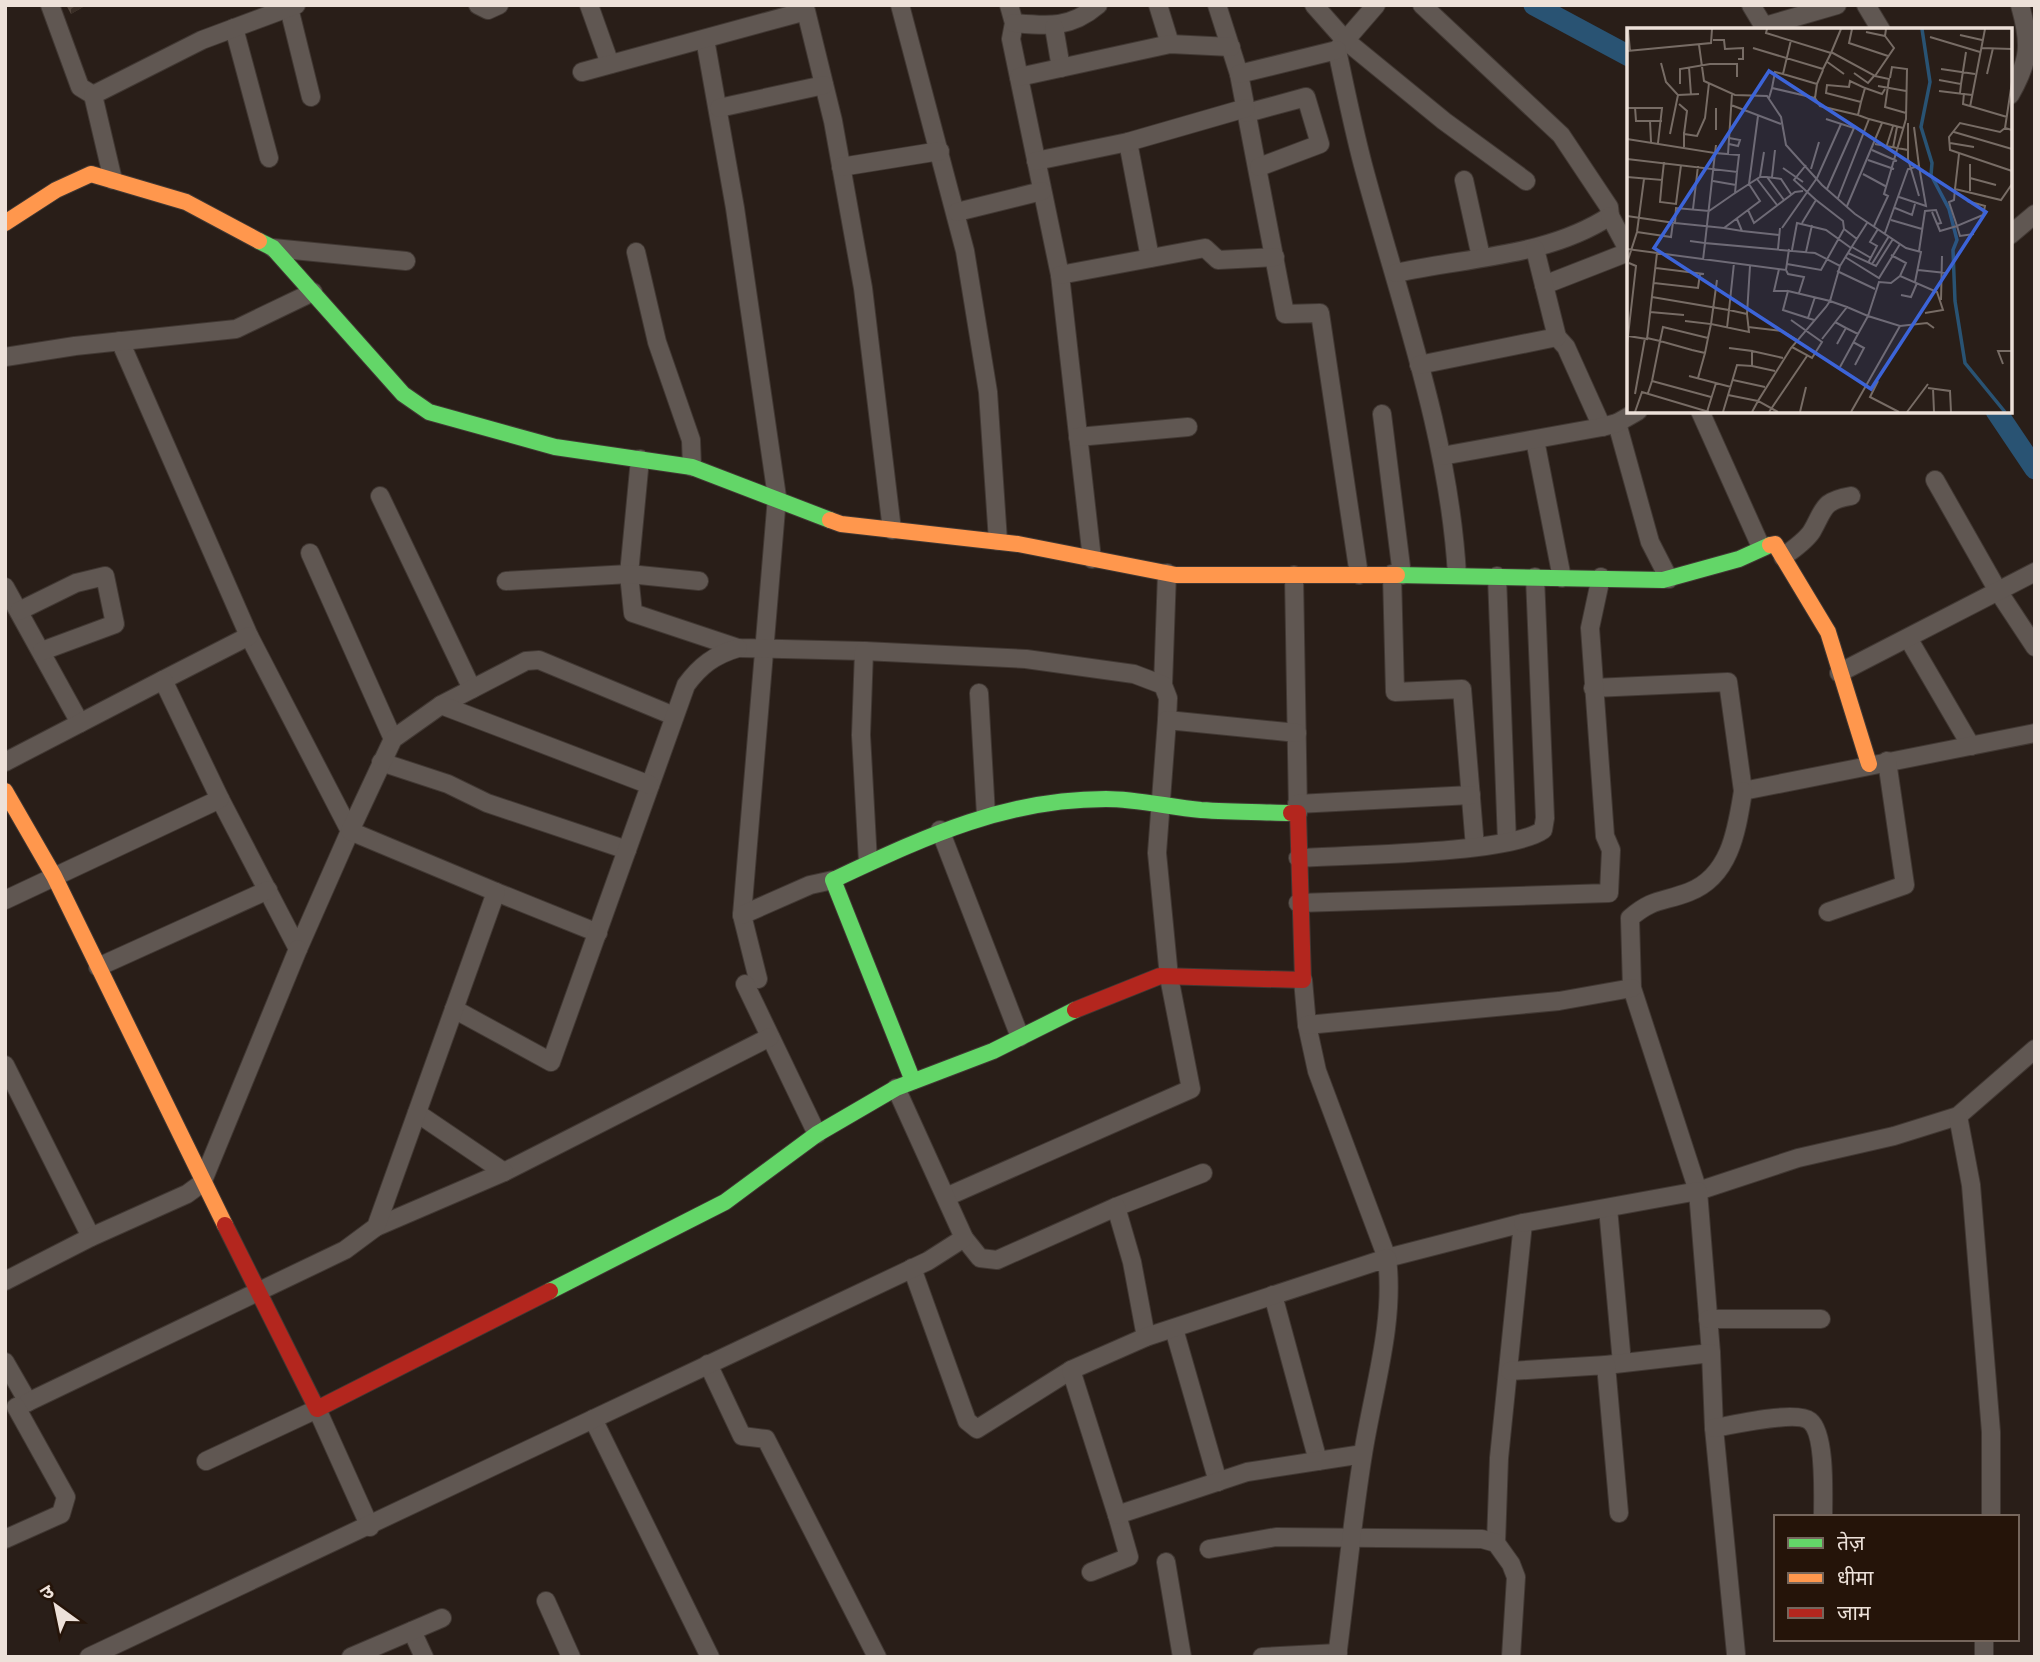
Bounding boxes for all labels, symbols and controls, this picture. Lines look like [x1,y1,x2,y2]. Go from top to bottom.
inset map [1627,28,2012,413]
legend [1774,1515,2019,1641]
text: तेज़ [1837,1529,1865,1556]
text: धीमा [1837,1564,1874,1591]
north arrow [21,1571,91,1641]
text: उ [36,1578,59,1605]
text: जाम [1837,1599,1871,1626]

